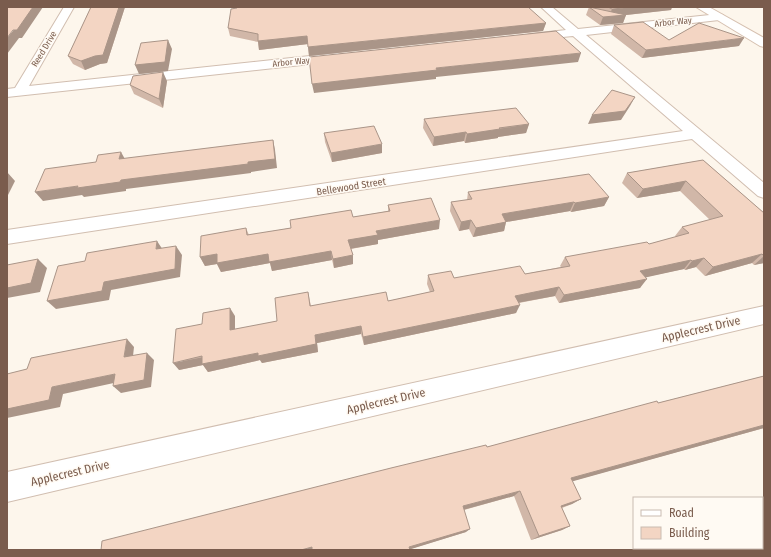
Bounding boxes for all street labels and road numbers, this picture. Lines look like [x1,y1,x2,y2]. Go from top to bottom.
street label: Arbor Way [654,15,692,29]
street label: Reed Drive [30,29,59,69]
street label: Arbor Way [272,55,310,69]
street label: Bellewood Street [316,175,387,198]
street label: Applecrest Drive [660,313,742,345]
street label: Applecrest Drive [345,385,427,417]
street label: Applecrest Drive [29,457,111,489]

